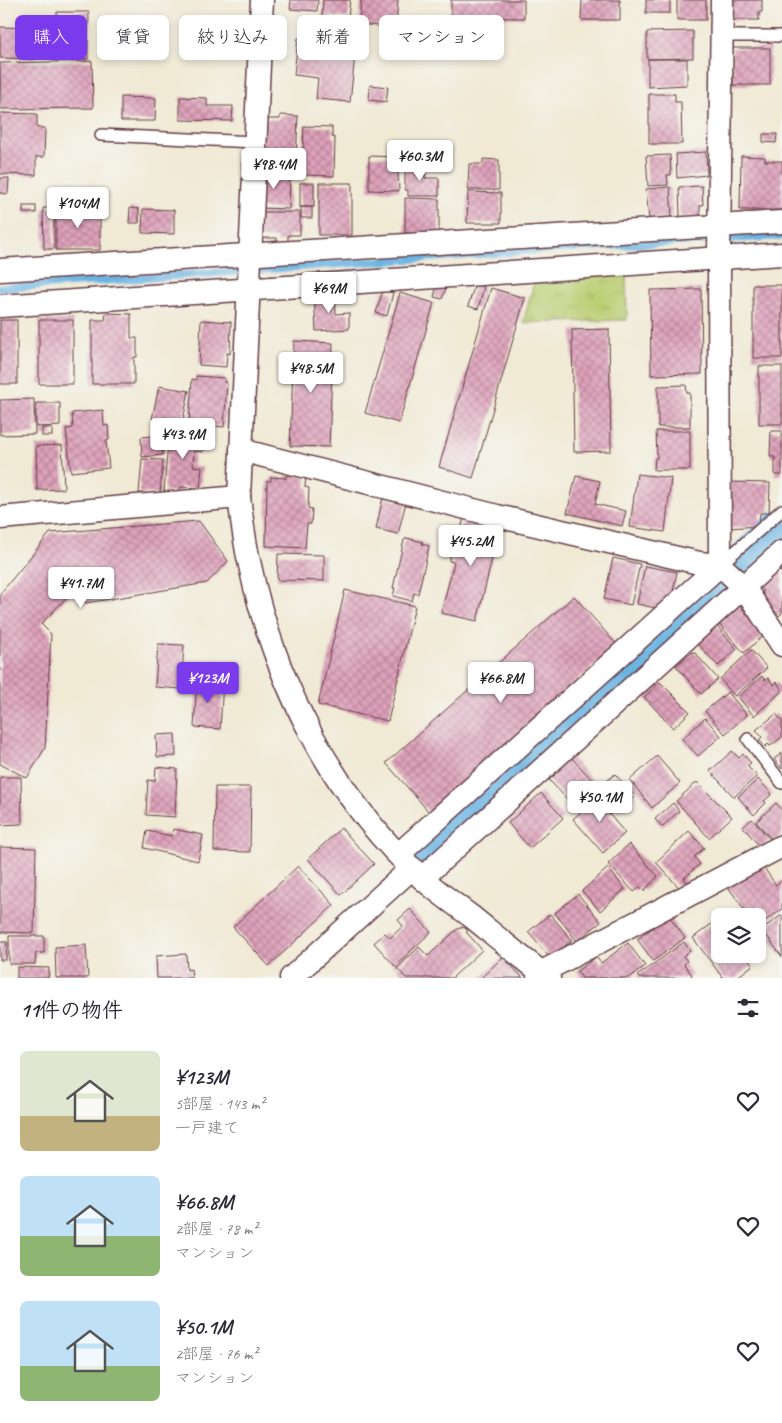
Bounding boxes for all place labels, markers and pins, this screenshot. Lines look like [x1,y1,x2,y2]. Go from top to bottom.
pin: ¥60.3M [379,140,461,182]
pin: ¥98.4M [233,148,315,190]
pin: ¥104M [43,186,113,229]
pin: ¥69M [299,272,359,314]
pin: ¥48.5M [270,352,352,394]
pin: ¥43.9M [142,418,224,460]
pin: ¥45.2M [430,524,512,567]
pin: ¥41.7M [40,566,122,609]
pin: ¥123M [173,662,243,704]
pin: ¥66.8M [460,662,542,704]
pin: ¥50.1M [559,780,641,823]

